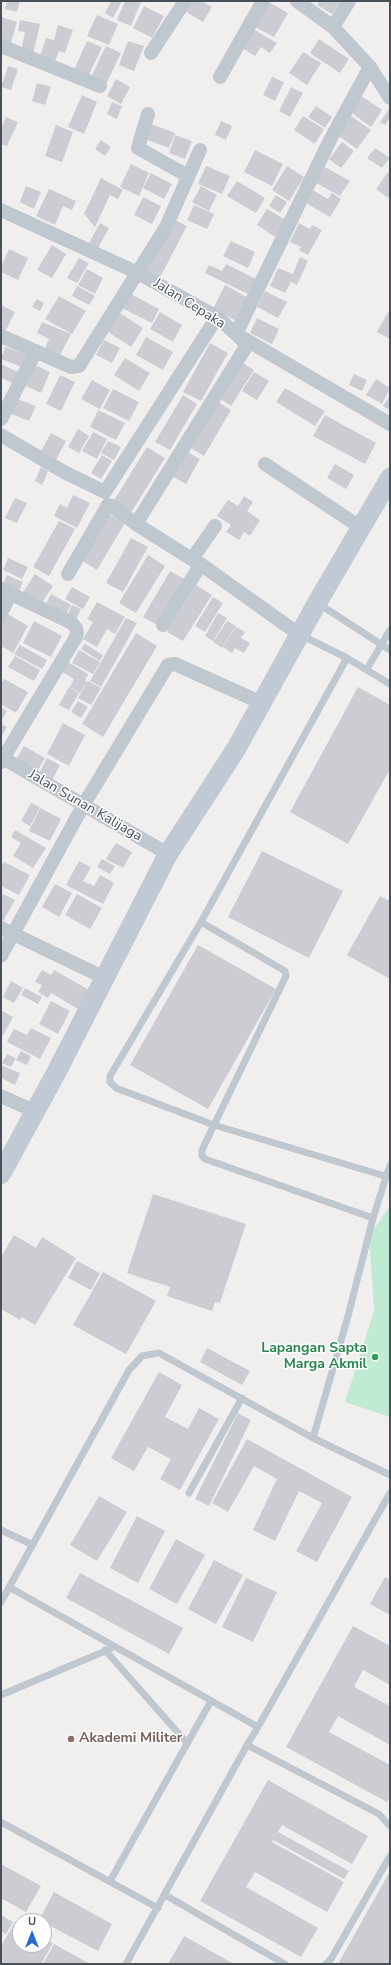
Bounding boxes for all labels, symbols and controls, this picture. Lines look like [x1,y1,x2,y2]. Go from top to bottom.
street label: Jalan Cepaka [150,275,228,333]
street label: Jalan Sunan Kalijaga [25,767,145,845]
place label: Lapangan Sapta Marga Akmil [261,1341,367,1374]
marker: Lapangan Sapta Marga Akmil [370,1352,380,1362]
place label: Akademi Militer [79,1731,182,1747]
marker: Akademi Militer [66,1734,76,1744]
north arrow [12,1913,52,1953]
text: U [28,1914,36,1929]

